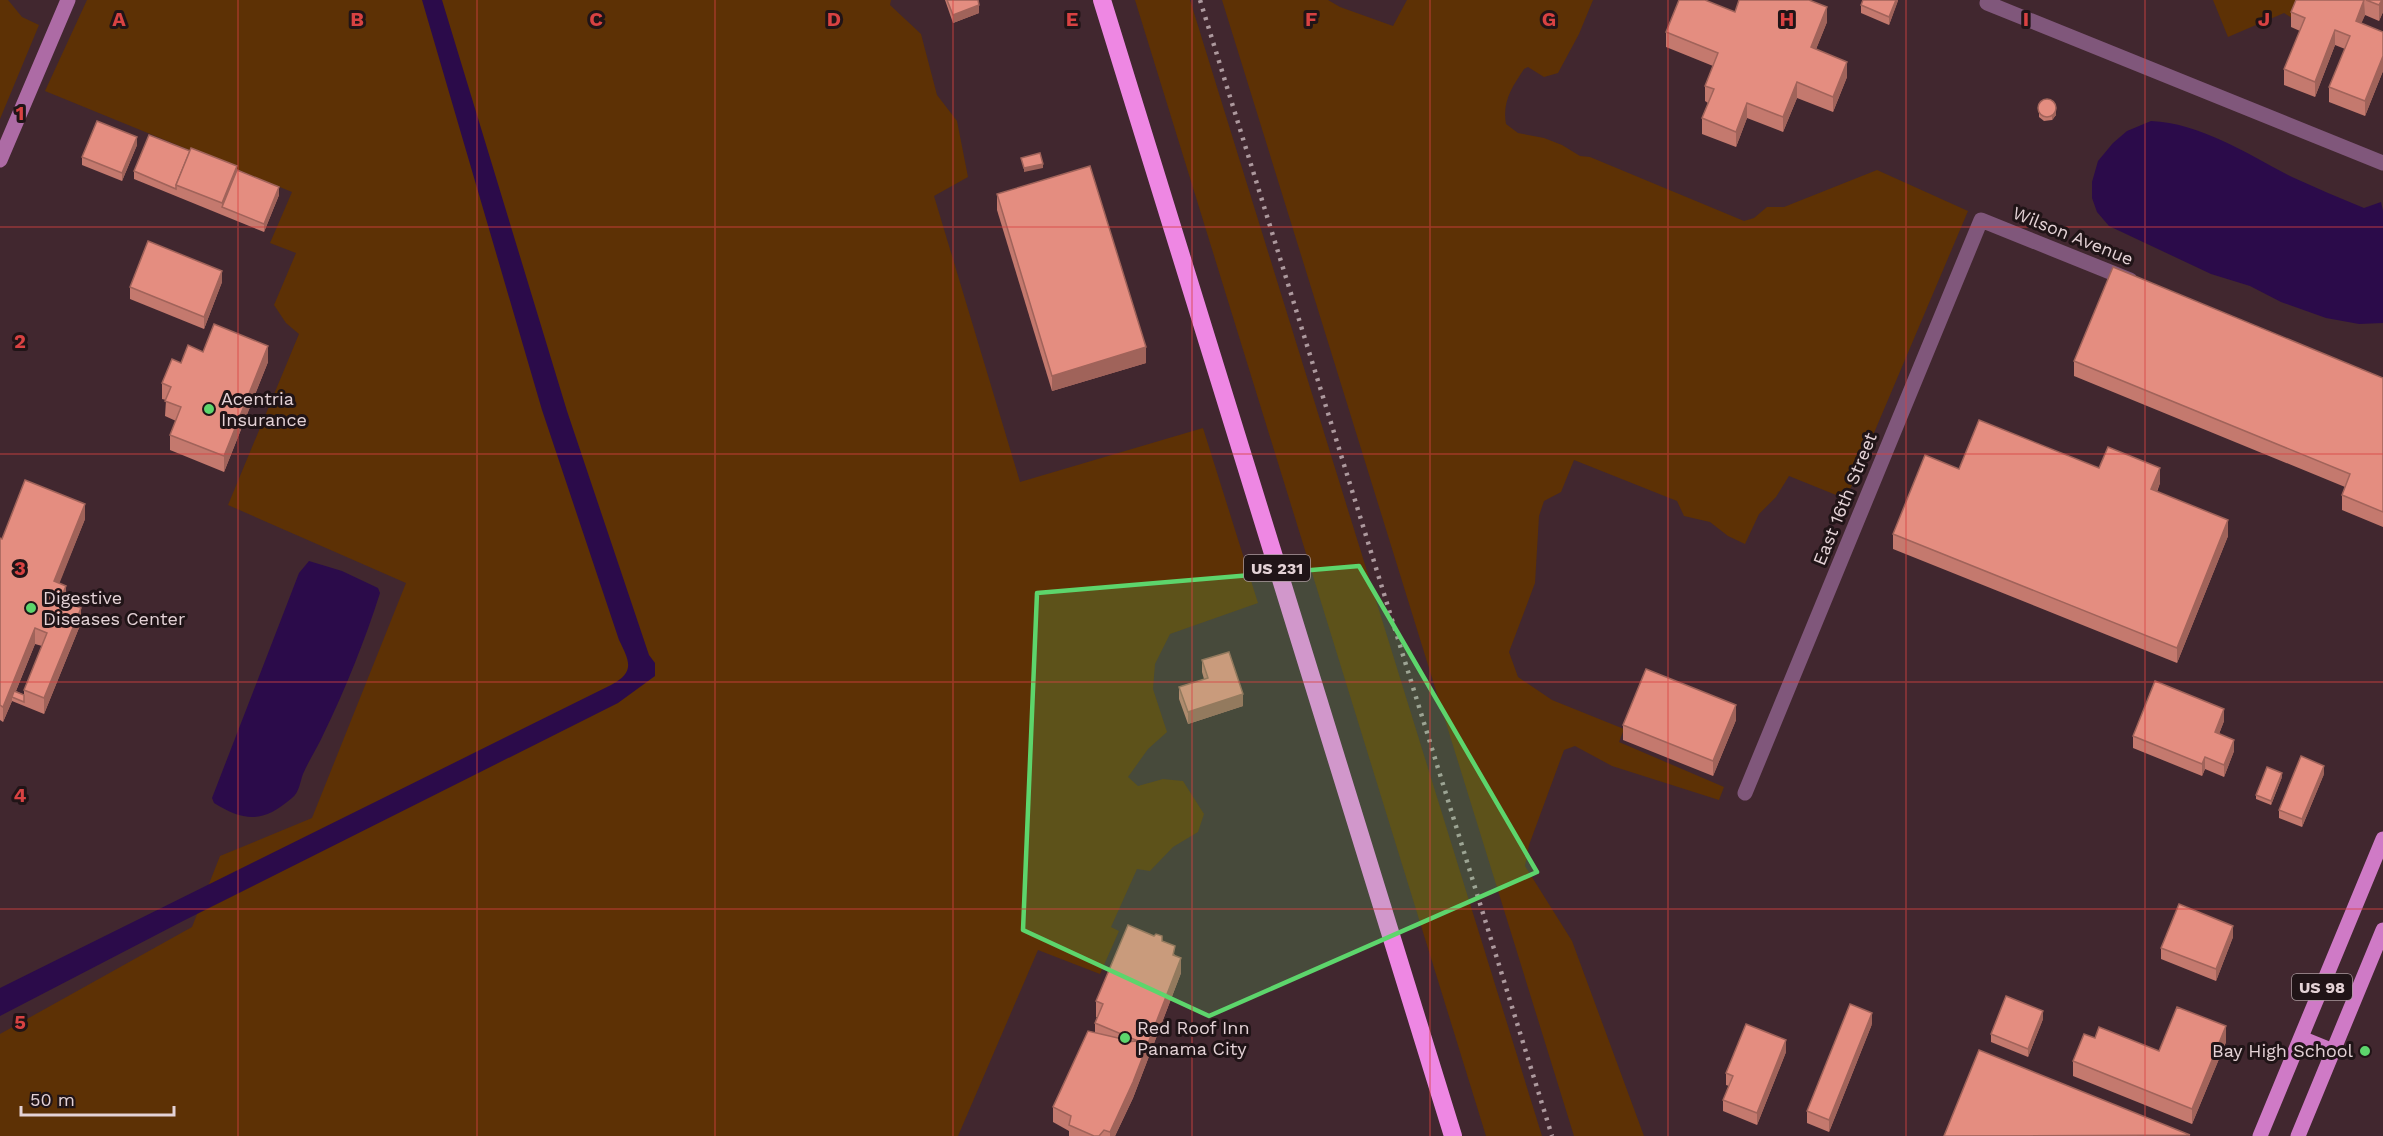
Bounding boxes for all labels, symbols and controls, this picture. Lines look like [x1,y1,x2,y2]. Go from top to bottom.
text: A [112,7,126,31]
text: B [350,7,364,31]
text: C [589,7,603,31]
text: D [827,7,841,31]
text: E [1066,7,1078,31]
text: F [1305,7,1317,31]
text: G [1542,7,1556,31]
text: H [1780,7,1794,31]
text: I [2023,7,2029,31]
text: J [2258,7,2270,31]
text: 1 [16,101,24,125]
street label: Wilson Avenue [2010,202,2137,269]
text: 2 [14,329,26,353]
place label: Acentria Insurance [221,388,307,430]
marker: Acentria Insurance [202,402,216,416]
street label: East 16th Street [1808,429,1881,568]
road number: US 231 [1244,555,1310,581]
text: 3 [14,556,26,580]
place label: Digestive Diseases Center [43,587,185,629]
marker: Digestive Diseases Center [24,601,38,615]
text: 4 [14,783,27,807]
road number: US 98 [2292,974,2352,1000]
text: 5 [14,1010,26,1034]
place label: Red Roof Inn Panama City [1137,1017,1250,1059]
marker: Red Roof Inn Panama City [1118,1031,1132,1045]
place label: Bay High School [2212,1040,2353,1061]
marker: Bay High School [2358,1044,2372,1058]
scale bar [21,1079,174,1117]
text: 50 m [30,1089,75,1110]

